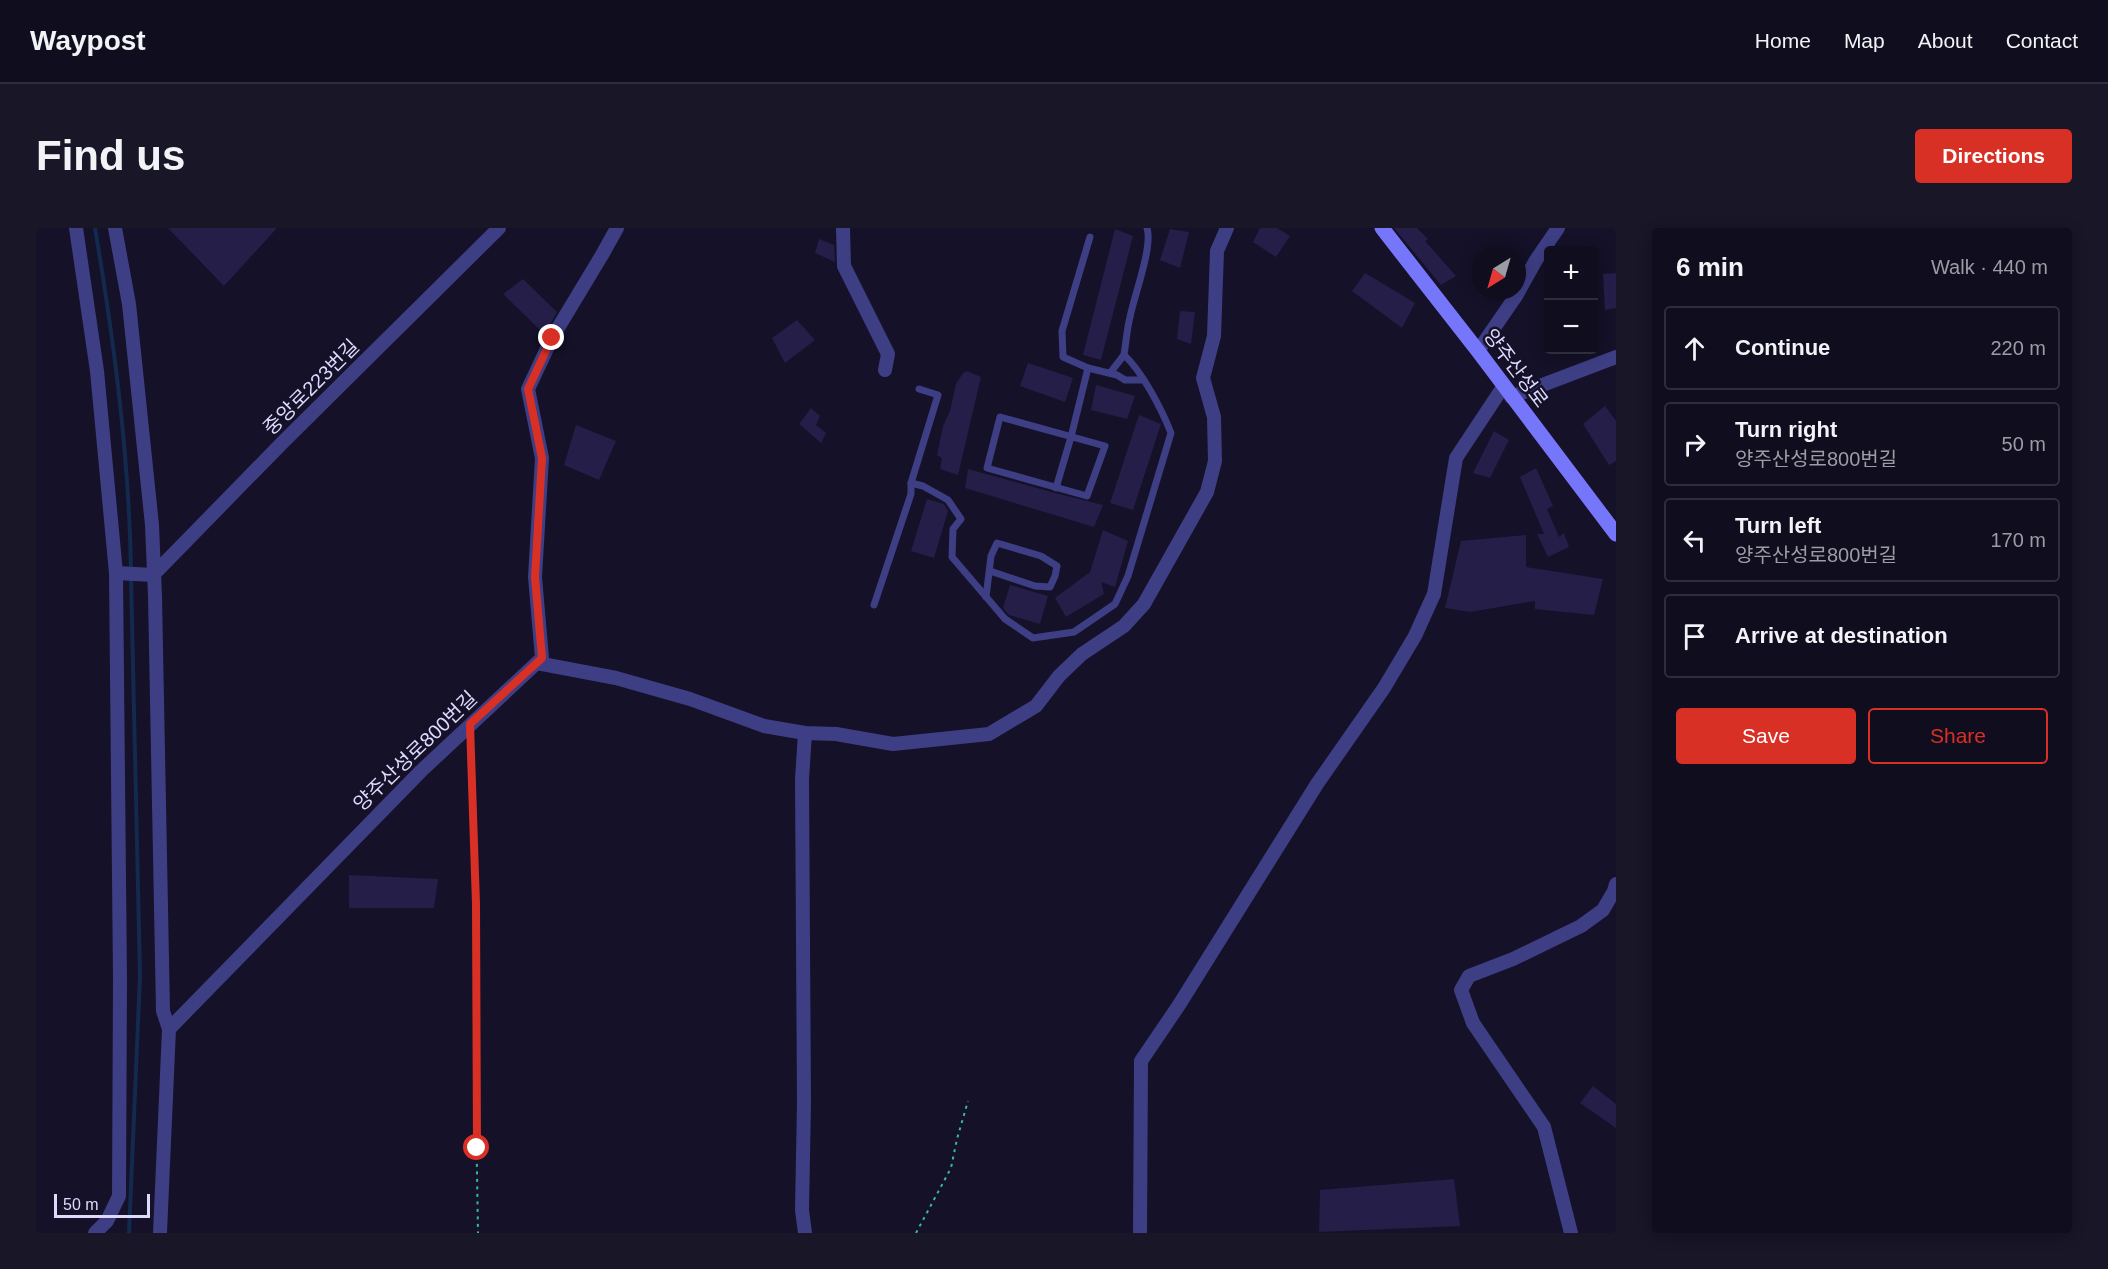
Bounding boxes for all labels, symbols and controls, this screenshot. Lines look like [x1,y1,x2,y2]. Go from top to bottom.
text: Waypost [30,25,146,56]
text: Home [1755,29,1811,52]
text: Map [1844,29,1885,52]
text: About [1918,29,1973,52]
text: Contact [2006,29,2078,52]
button: Directions [1915,129,2072,183]
text: Find us [36,132,185,179]
north arrow [1472,246,1526,300]
map controls [1544,246,1598,354]
button: + [1544,246,1598,300]
text: 6 min [1676,252,1744,282]
text: Walk · 440 m [1931,256,2048,278]
button: − [1544,300,1598,354]
route end [538,324,564,350]
street label: 양주산성로 [1480,325,1552,411]
icon: ahead [1678,332,1711,365]
street label: 중앙로223번길 [259,335,363,439]
text: Continue [1735,335,1830,360]
text: 220 m [1990,337,2046,359]
text: Turn right [1735,417,1837,442]
icon: right [1678,428,1711,461]
text: 50 m [2002,433,2046,455]
text: 양주산성로800번길 [1735,448,1897,470]
text: Turn left [1735,513,1821,538]
icon: left [1678,524,1711,557]
text: 170 m [1990,529,2046,551]
text: 양주산성로800번길 [1735,544,1897,566]
icon: arrive [1678,620,1711,653]
text: Arrive at destination [1735,623,1948,648]
street label: 양주산성로800번길 [349,687,481,815]
button: Save [1676,708,1856,764]
button: Share [1868,708,2048,764]
route start [463,1134,489,1160]
scale bar [54,1191,150,1218]
text: 50 m [63,1196,99,1213]

